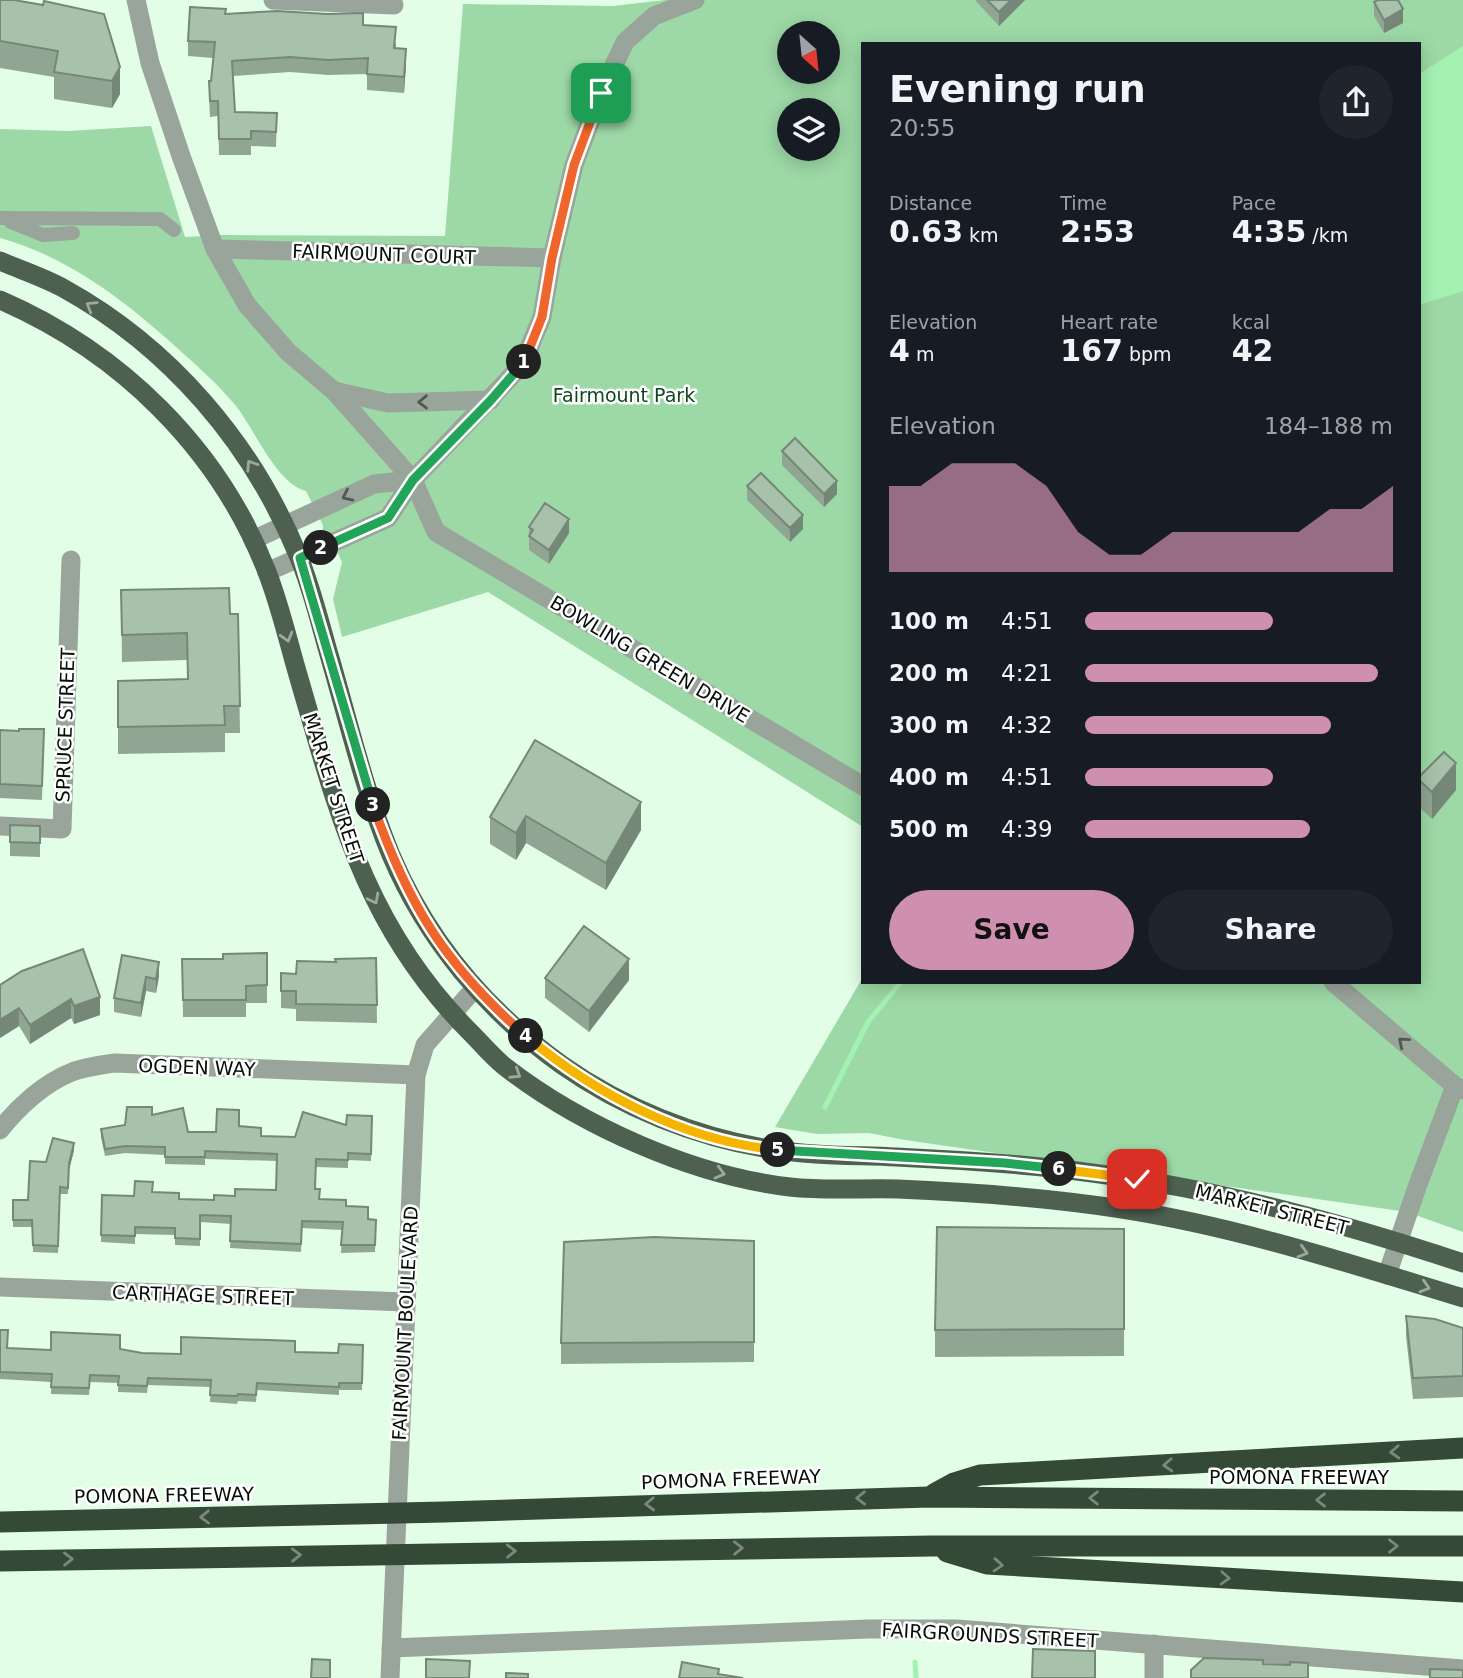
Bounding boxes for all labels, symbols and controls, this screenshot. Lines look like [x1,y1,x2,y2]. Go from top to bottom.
north arrow [777,21,840,84]
map controls [777,21,840,161]
pin [571,63,631,123]
button: share [1319,65,1393,139]
text: Evening run [889,67,1146,111]
icon: arrive [582,74,620,112]
button: layers [777,98,840,161]
text: 20:55 [889,115,955,141]
text: Distance [889,192,972,214]
text: Time [1060,192,1107,214]
text: Pace [1232,192,1276,214]
text: 0.63 [889,214,963,249]
text: 2:53 [1060,214,1135,249]
text: 4:35 [1232,214,1306,249]
text: km [963,224,999,246]
text: /km [1306,224,1348,246]
street label: FAIRMOUNT COURT [292,240,477,268]
one-way arrow [86,302,99,315]
text: Elevation [889,311,977,333]
text: Heart rate [1060,311,1158,333]
text: kcal [1232,311,1270,333]
text: 4 [889,333,910,368]
text: 167 [1060,333,1123,368]
text: 42 [1232,333,1273,368]
text: m [910,343,934,365]
text: bpm [1123,343,1172,365]
pin: 1 [506,344,542,380]
text: 1 [517,350,530,372]
park label: Fairmount Park [553,384,695,406]
one-way arrow [417,394,428,409]
text: Elevation [889,413,996,439]
text: 184–188 m [1264,413,1393,439]
one-way arrow [246,460,259,473]
one-way arrow [342,488,354,502]
pin: 2 [304,530,338,566]
text: 2 [314,536,327,558]
street label: BOWLING GREEN DRIVE [547,591,753,727]
text: 100 m [889,608,969,634]
text: 4:51 [1001,608,1053,634]
one-way arrow [279,631,294,643]
street label: SPRUCE STREET [51,647,79,803]
text: 200 m [889,660,969,686]
text: 4:21 [1001,660,1053,686]
street label: MARKET STREET [299,710,369,867]
text: 300 m [889,712,969,738]
text: 4:32 [1001,712,1053,738]
text: 400 m [889,764,969,790]
text: 4:51 [1001,764,1053,790]
pin: 3 [356,788,390,822]
text: 3 [366,793,379,815]
text: 500 m [889,816,969,842]
text: 4:39 [1001,816,1053,842]
button: Save [889,890,1134,970]
button: Share [1148,890,1393,970]
one-way arrow [365,892,379,904]
pin: 4 [508,1018,544,1054]
text: 4 [519,1024,532,1046]
one-way arrow [1399,1037,1411,1050]
street label: OGDEN WAY [138,1054,256,1080]
one-way arrow [508,1066,521,1078]
pin: 5 [760,1132,796,1168]
text: 5 [771,1138,784,1160]
pin [1107,1149,1167,1209]
pin: 6 [1042,1152,1076,1186]
text: 6 [1052,1157,1065,1179]
icon: check [1118,1160,1156,1198]
one-way arrow [713,1164,725,1179]
street label: MARKET STREET [1193,1179,1351,1239]
street label: FAIRMOUNT BOULEVARD [388,1205,422,1441]
one-way arrow [1297,1244,1309,1258]
one-way arrow [1419,1278,1431,1293]
street label: CARTHAGE STREET [112,1281,295,1309]
one-way arrow [1389,1444,1400,1459]
one-way arrow [1162,1457,1173,1472]
street label: POMONA FREEWAY [641,1465,822,1493]
street label: POMONA FREEWAY [1209,1466,1389,1488]
street label: POMONA FREEWAY [74,1482,255,1508]
one-way arrow [855,1490,866,1506]
one-way arrow [1088,1490,1099,1506]
one-way arrow [1316,1492,1326,1508]
one-way arrow [644,1497,655,1512]
one-way arrow [199,1509,210,1525]
one-way arrow [1388,1538,1398,1554]
one-way arrow [733,1540,744,1556]
one-way arrow [506,1543,516,1559]
one-way arrow [291,1547,301,1563]
one-way arrow [63,1552,74,1567]
one-way arrow [992,1557,1003,1572]
one-way arrow [1219,1570,1230,1585]
street label: FAIRGROUNDS STREET [881,1618,1099,1652]

